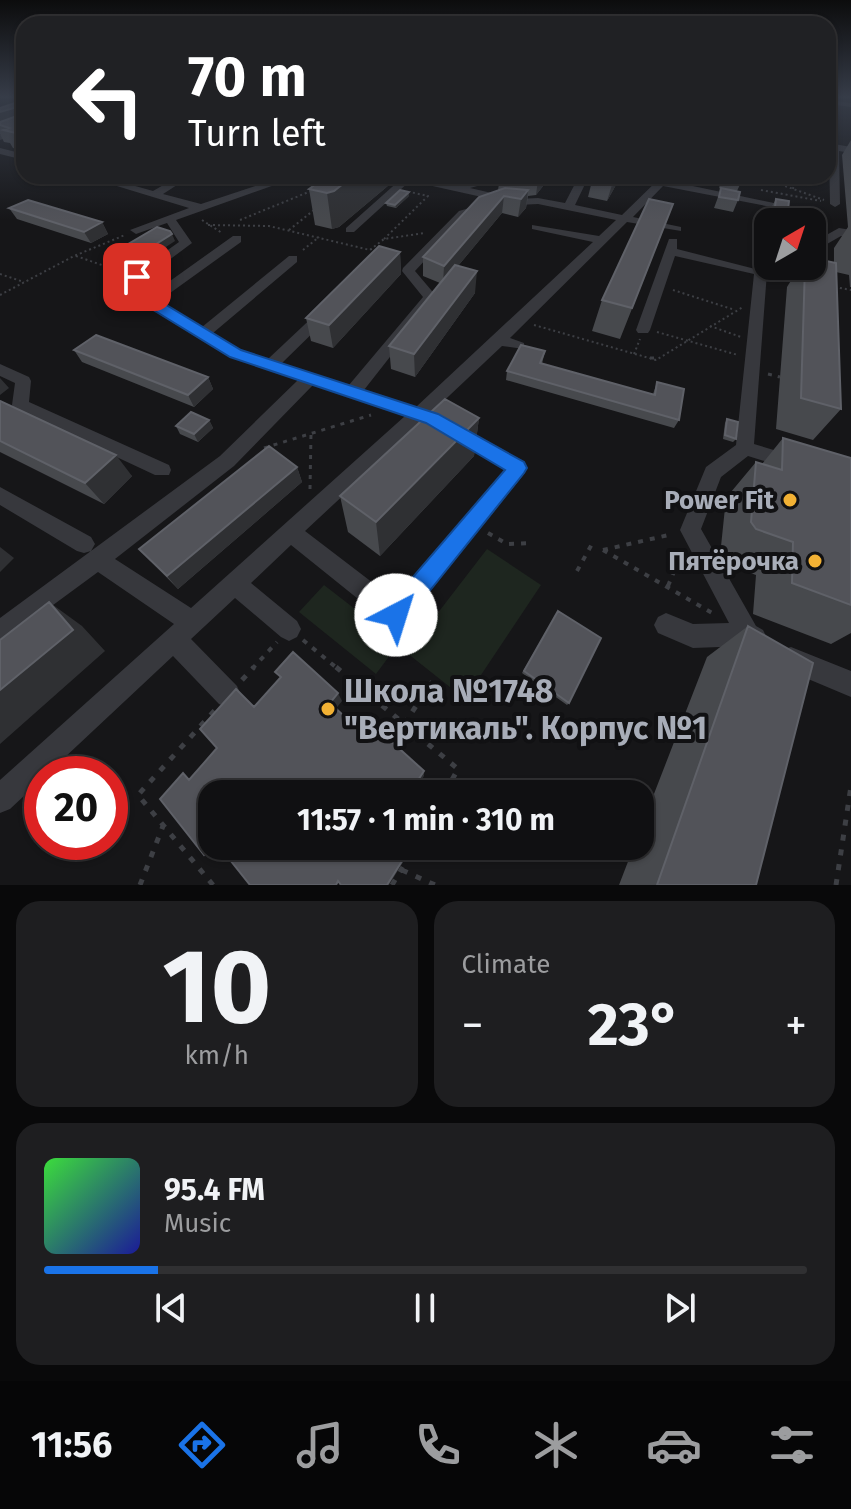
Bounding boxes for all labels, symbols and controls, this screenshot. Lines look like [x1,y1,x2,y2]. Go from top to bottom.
text: 70 m [188,44,307,111]
icon: left [56,48,160,152]
text: Turn left [188,112,326,156]
north arrow [754,208,826,280]
map controls [754,208,826,280]
pin [103,243,171,311]
icon: arrive [115,255,159,299]
place label: Power Fit [664,485,775,516]
marker: Power Fit [781,491,799,509]
place label: Пятёрочка [668,546,799,577]
marker: Пятёрочка [806,552,824,570]
position arrow [354,573,438,657]
place label: Школа №1748 "Вертикаль". Корпус №1 [344,672,707,747]
marker: Школа №1748 "Вертикаль". Корпус №1 [319,700,337,718]
speed limit sign: 20 [24,756,128,860]
text: 11:57 · 1 min · 310 m [297,802,555,838]
text: 10 [162,925,271,1050]
text: Climate [462,949,550,980]
text: 23° [588,989,681,1061]
text: − [462,999,484,1052]
text: + [785,999,807,1052]
text: km/h [185,1040,249,1071]
text: 95.4 FM [164,1172,265,1208]
text: Music [164,1208,231,1239]
icon: previous [149,1286,193,1330]
icon: pause [403,1286,447,1330]
icon: next [658,1286,702,1330]
icon: directions [174,1417,230,1473]
icon: music [292,1417,348,1473]
icon: phone [410,1417,466,1473]
icon: climate [528,1417,584,1473]
icon: car [646,1417,702,1473]
icon: filters [764,1417,820,1473]
text: 11:56 [31,1423,112,1467]

